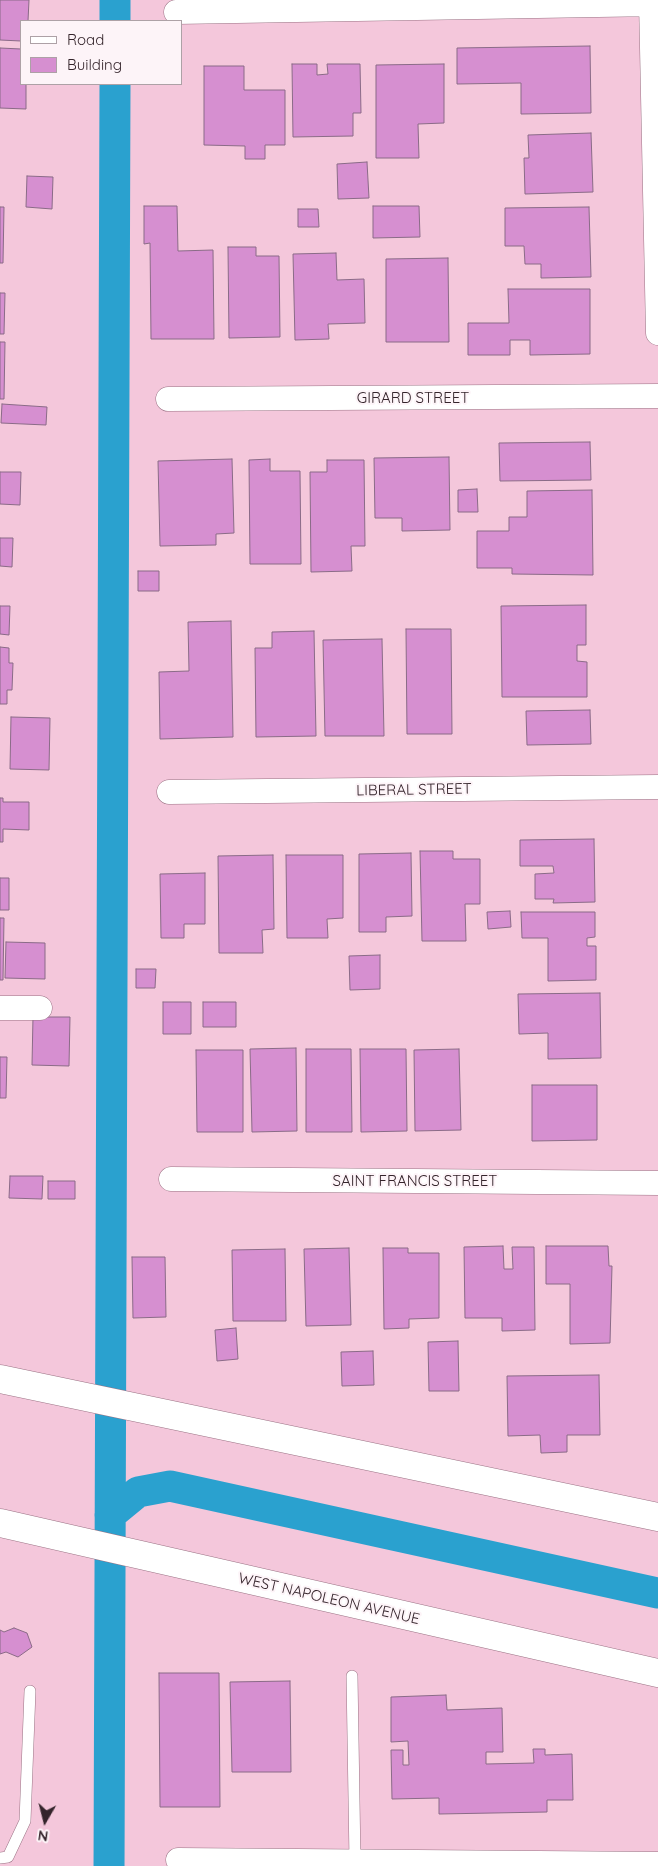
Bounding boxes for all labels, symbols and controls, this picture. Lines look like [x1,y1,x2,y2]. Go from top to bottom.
legend [20,20,182,85]
text: Road [67,30,104,49]
text: Building [67,55,122,74]
street label: GIRARD STREET [357,389,469,407]
street label: LIBERAL STREET [356,780,472,800]
street label: SAINT FRANCIS STREET [333,1172,497,1190]
street label: WEST NAPOLEON AVENUE [237,1569,421,1629]
north arrow [20,1796,70,1846]
text: N [37,1826,49,1845]

